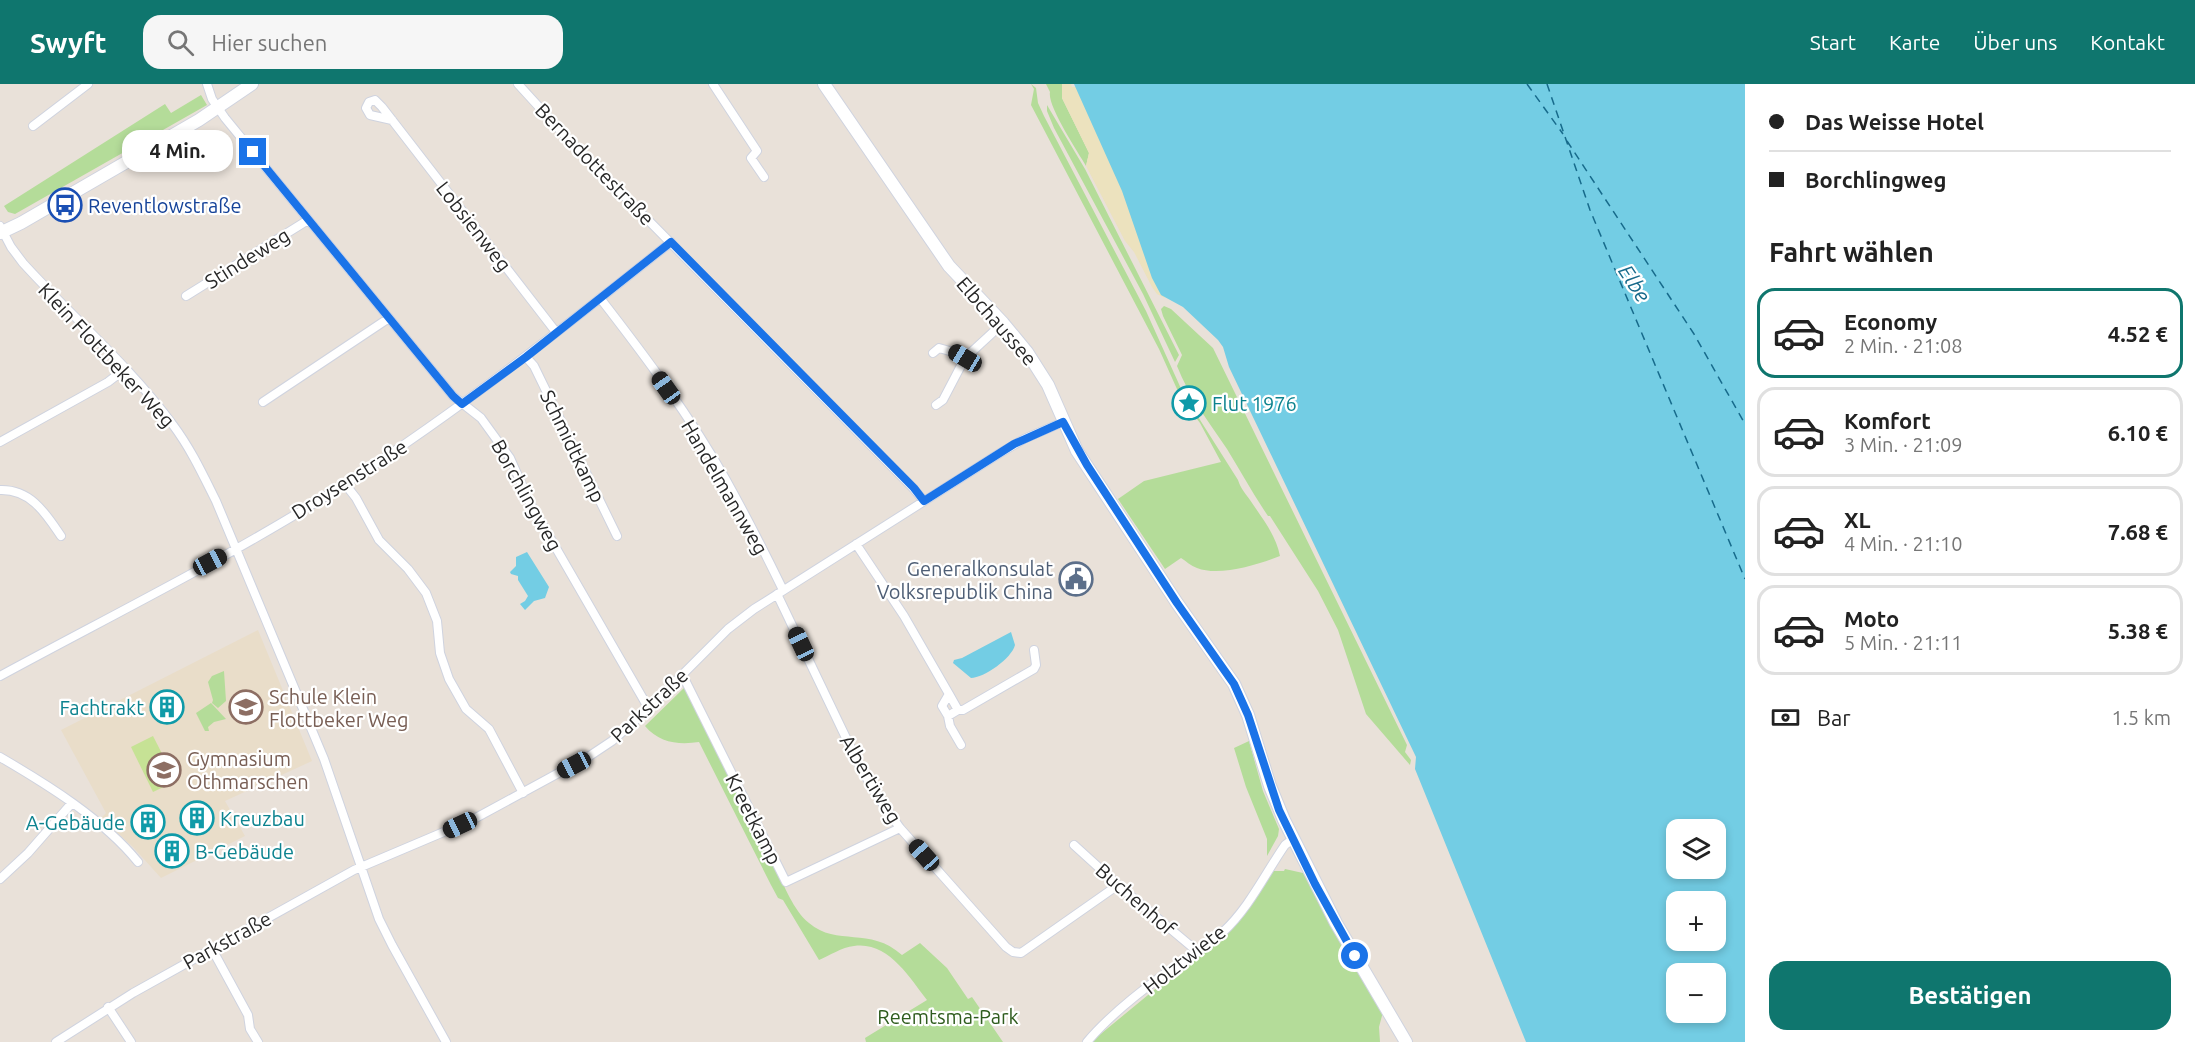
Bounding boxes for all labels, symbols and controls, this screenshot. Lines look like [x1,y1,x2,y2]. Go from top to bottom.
search box [143,15,563,69]
icon: search [164,26,197,59]
text: Swyft [30,27,107,58]
text: Hier suchen [212,30,327,55]
text: Start [1810,30,1856,54]
text: Karte [1889,30,1940,54]
text: Über uns [1973,30,2057,54]
text: Kontakt [2090,30,2165,54]
street label: Bernadottestraße [531,98,659,230]
text: Das Weisse Hotel [1805,109,1984,134]
callout: 4 Min. [121,131,232,173]
route end [239,138,266,165]
text: 4 Min. [150,139,206,162]
text: Borchlingweg [1805,167,1946,192]
street label: Lobsienweg [432,177,516,275]
bus stop icon: Reventlowstraße [47,187,83,223]
place label: Reventlowstraße [88,194,241,217]
street label: Stindeweg [200,223,294,293]
text: Fahrt wählen [1769,237,1934,267]
water label: Elbe [1614,260,1656,306]
street label: Elbchaussee [952,272,1042,370]
street label: Klein Flottbeker Weg [34,278,180,432]
icon: car [1772,306,1826,360]
text: Economy [1844,309,1937,334]
text: 4.52 € [2108,321,2168,346]
text: 2 Min. · 21:08 [1844,334,1963,357]
car [945,341,985,375]
car [648,368,684,408]
place icon: Flut 1976 [1171,385,1207,421]
street label: Schmidtkamp [536,386,610,506]
place label: Flut 1976 [1212,392,1297,415]
icon: car [1772,405,1826,459]
text: Komfort [1844,408,1931,433]
street label: Handelmannweg [677,415,773,559]
text: 6.10 € [2108,420,2168,445]
text: 3 Min. · 21:09 [1844,433,1963,456]
street label: Droysenstraße [287,434,411,524]
street label: Borchlingweg [487,435,567,555]
icon: car [1772,504,1826,558]
text: XL [1844,507,1871,532]
text: 7.68 € [2108,519,2168,544]
text: 4 Min. · 21:10 [1844,532,1963,555]
car [190,546,230,578]
place label: Generalkonsulat Volksrepublik China [877,557,1053,603]
public building icon: Generalkonsulat Volksrepublik China [1058,561,1094,597]
icon: car [1772,603,1826,657]
text: Moto [1844,606,1899,631]
text: 5.38 € [2108,618,2168,643]
car [785,624,817,664]
text: 5 Min. · 21:11 [1844,631,1963,654]
street label: Parkstraße [606,663,692,747]
place label: Schule Klein Flottbeker Weg [269,685,409,731]
building icon: Fachtrakt [149,689,185,725]
school or university icon: Schule Klein Flottbeker Weg [228,689,264,725]
place label: Fachtrakt [60,696,144,719]
icon: cash [1769,701,1802,734]
text: Bar [1817,705,1851,730]
text: 1.5 km [2112,706,2171,729]
street label: Albertiweg [836,731,906,827]
place label: Gymnasium Othmarschen [187,747,309,793]
car [554,749,594,781]
school or university icon: Gymnasium Othmarschen [146,752,182,788]
street label: Kreetkamp [721,770,787,868]
building icon: Kreuzbau [179,800,215,836]
building icon: A-Gebäude [130,804,166,840]
place label: Kreuzbau [220,807,305,830]
car [440,809,480,841]
place label: A-Gebäude [26,811,125,834]
map controls [1666,819,1726,1023]
button: layers [1666,819,1726,879]
building icon: B-Gebäude [154,833,190,869]
car [905,836,943,874]
place label: B-Gebäude [195,840,294,863]
street label: Buchenhof [1091,858,1181,940]
button: + [1666,891,1726,951]
street label: Parkstraße [179,906,275,974]
street label: Holztwiete [1138,920,1230,998]
route start [1341,942,1368,969]
button: Bestätigen [1769,961,2171,1030]
button: − [1666,963,1726,1023]
park label: Reemtsma-Park [877,1005,1019,1028]

